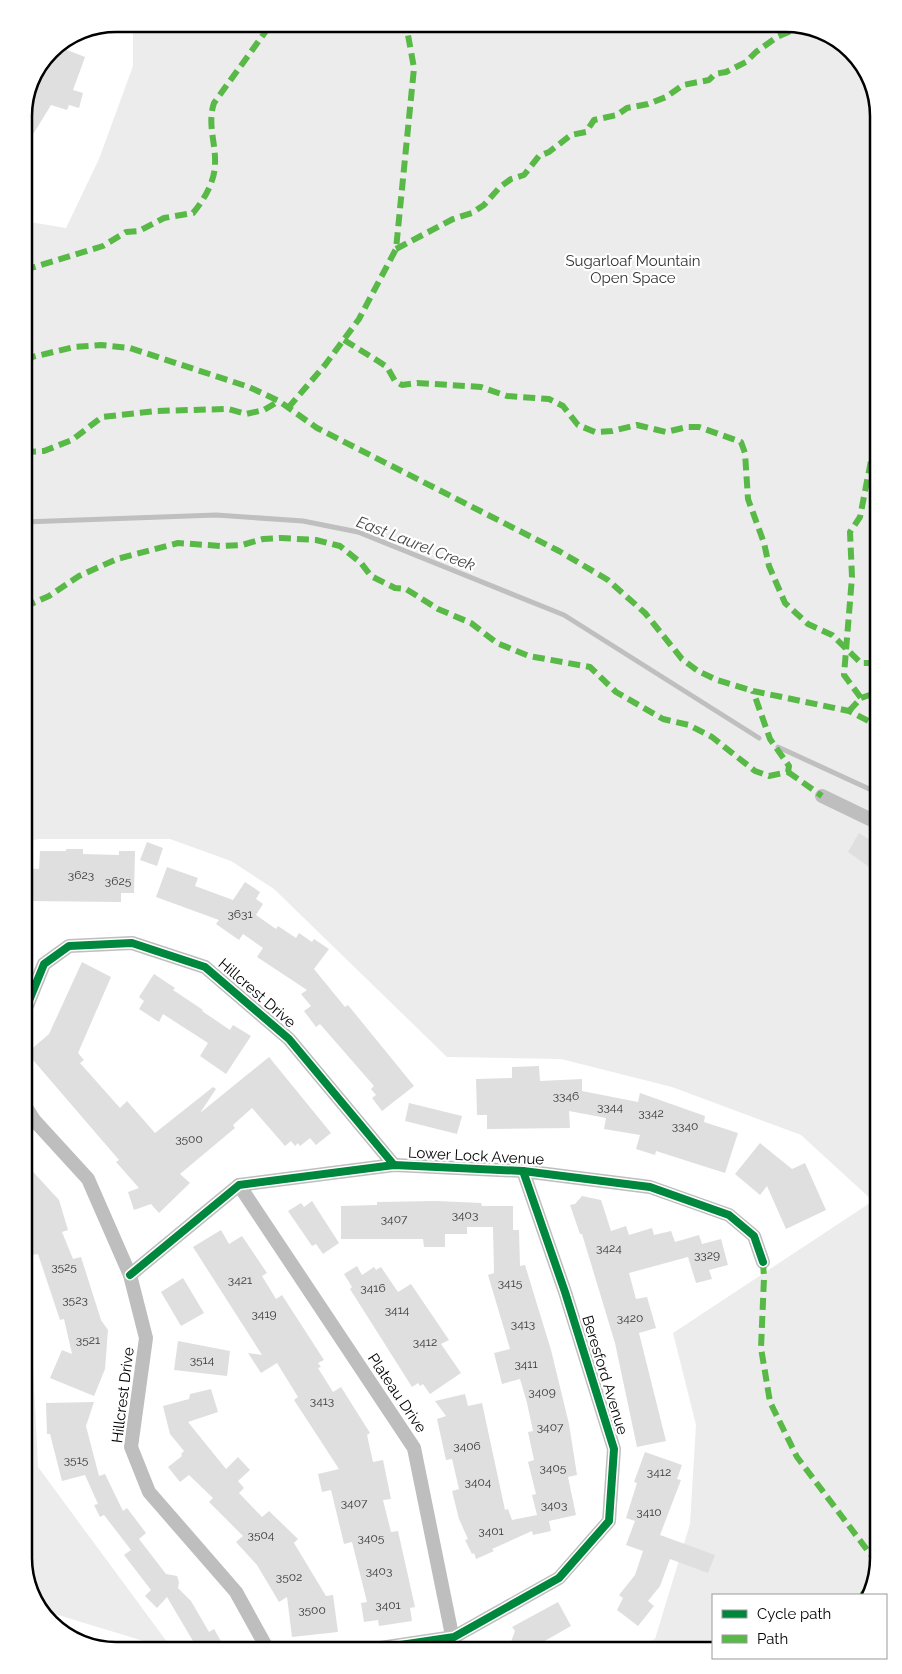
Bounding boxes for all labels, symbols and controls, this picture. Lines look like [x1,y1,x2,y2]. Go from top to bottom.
park label: Sugarloaf Mountain Open Space [565,252,701,287]
water label: East Laurel Creek [354,512,478,575]
house number: 3623 [68,868,94,882]
house number: 3625 [105,874,132,888]
house number: 3631 [227,907,253,921]
street label: Hillcrest Drive [215,955,299,1032]
house number: 3346 [553,1089,579,1103]
house number: 3344 [597,1100,623,1114]
house number: 3342 [638,1106,664,1120]
house number: 3340 [672,1119,698,1133]
house number: 3500 [175,1132,203,1146]
street label: Lower Lock Avenue [407,1143,545,1169]
house number: 3403 [452,1208,478,1222]
house number: 3407 [381,1212,408,1226]
house number: 3424 [596,1241,622,1255]
house number: 3329 [694,1248,720,1262]
house number: 3525 [51,1260,77,1274]
house number: 3421 [228,1273,252,1287]
house number: 3415 [498,1276,523,1290]
house number: 3416 [360,1281,386,1295]
house number: 3523 [62,1293,88,1307]
house number: 3414 [385,1303,410,1317]
house number: 3419 [251,1307,277,1321]
house number: 3420 [617,1311,643,1325]
street label: Beresford Avenue [578,1313,632,1437]
house number: 3413 [511,1317,535,1331]
house number: 3521 [76,1333,100,1347]
house number: 3412 [413,1335,437,1349]
street label: Hillcrest Drive [108,1346,138,1444]
street label: Plateau Drive [364,1350,430,1436]
house number: 3514 [190,1353,215,1367]
house number: 3411 [514,1357,538,1371]
house number: 3409 [528,1385,556,1399]
house number: 3413 [310,1394,334,1408]
house number: 3407 [537,1420,564,1434]
house number: 3406 [453,1439,481,1453]
house number: 3515 [64,1453,89,1467]
house number: 3405 [540,1461,567,1475]
house number: 3412 [647,1465,671,1479]
house number: 3404 [465,1475,492,1489]
house number: 3407 [341,1496,368,1510]
house number: 3403 [541,1498,567,1512]
house number: 3410 [636,1505,662,1519]
house number: 3401 [478,1524,504,1538]
house number: 3504 [248,1528,275,1542]
house number: 3405 [358,1531,385,1545]
house number: 3403 [366,1564,392,1578]
house number: 3502 [276,1570,302,1584]
legend [712,1594,887,1659]
house number: 3401 [375,1598,401,1612]
house number: 3500 [298,1603,326,1617]
text: Cycle path [757,1605,831,1623]
text: Path [757,1630,788,1648]

